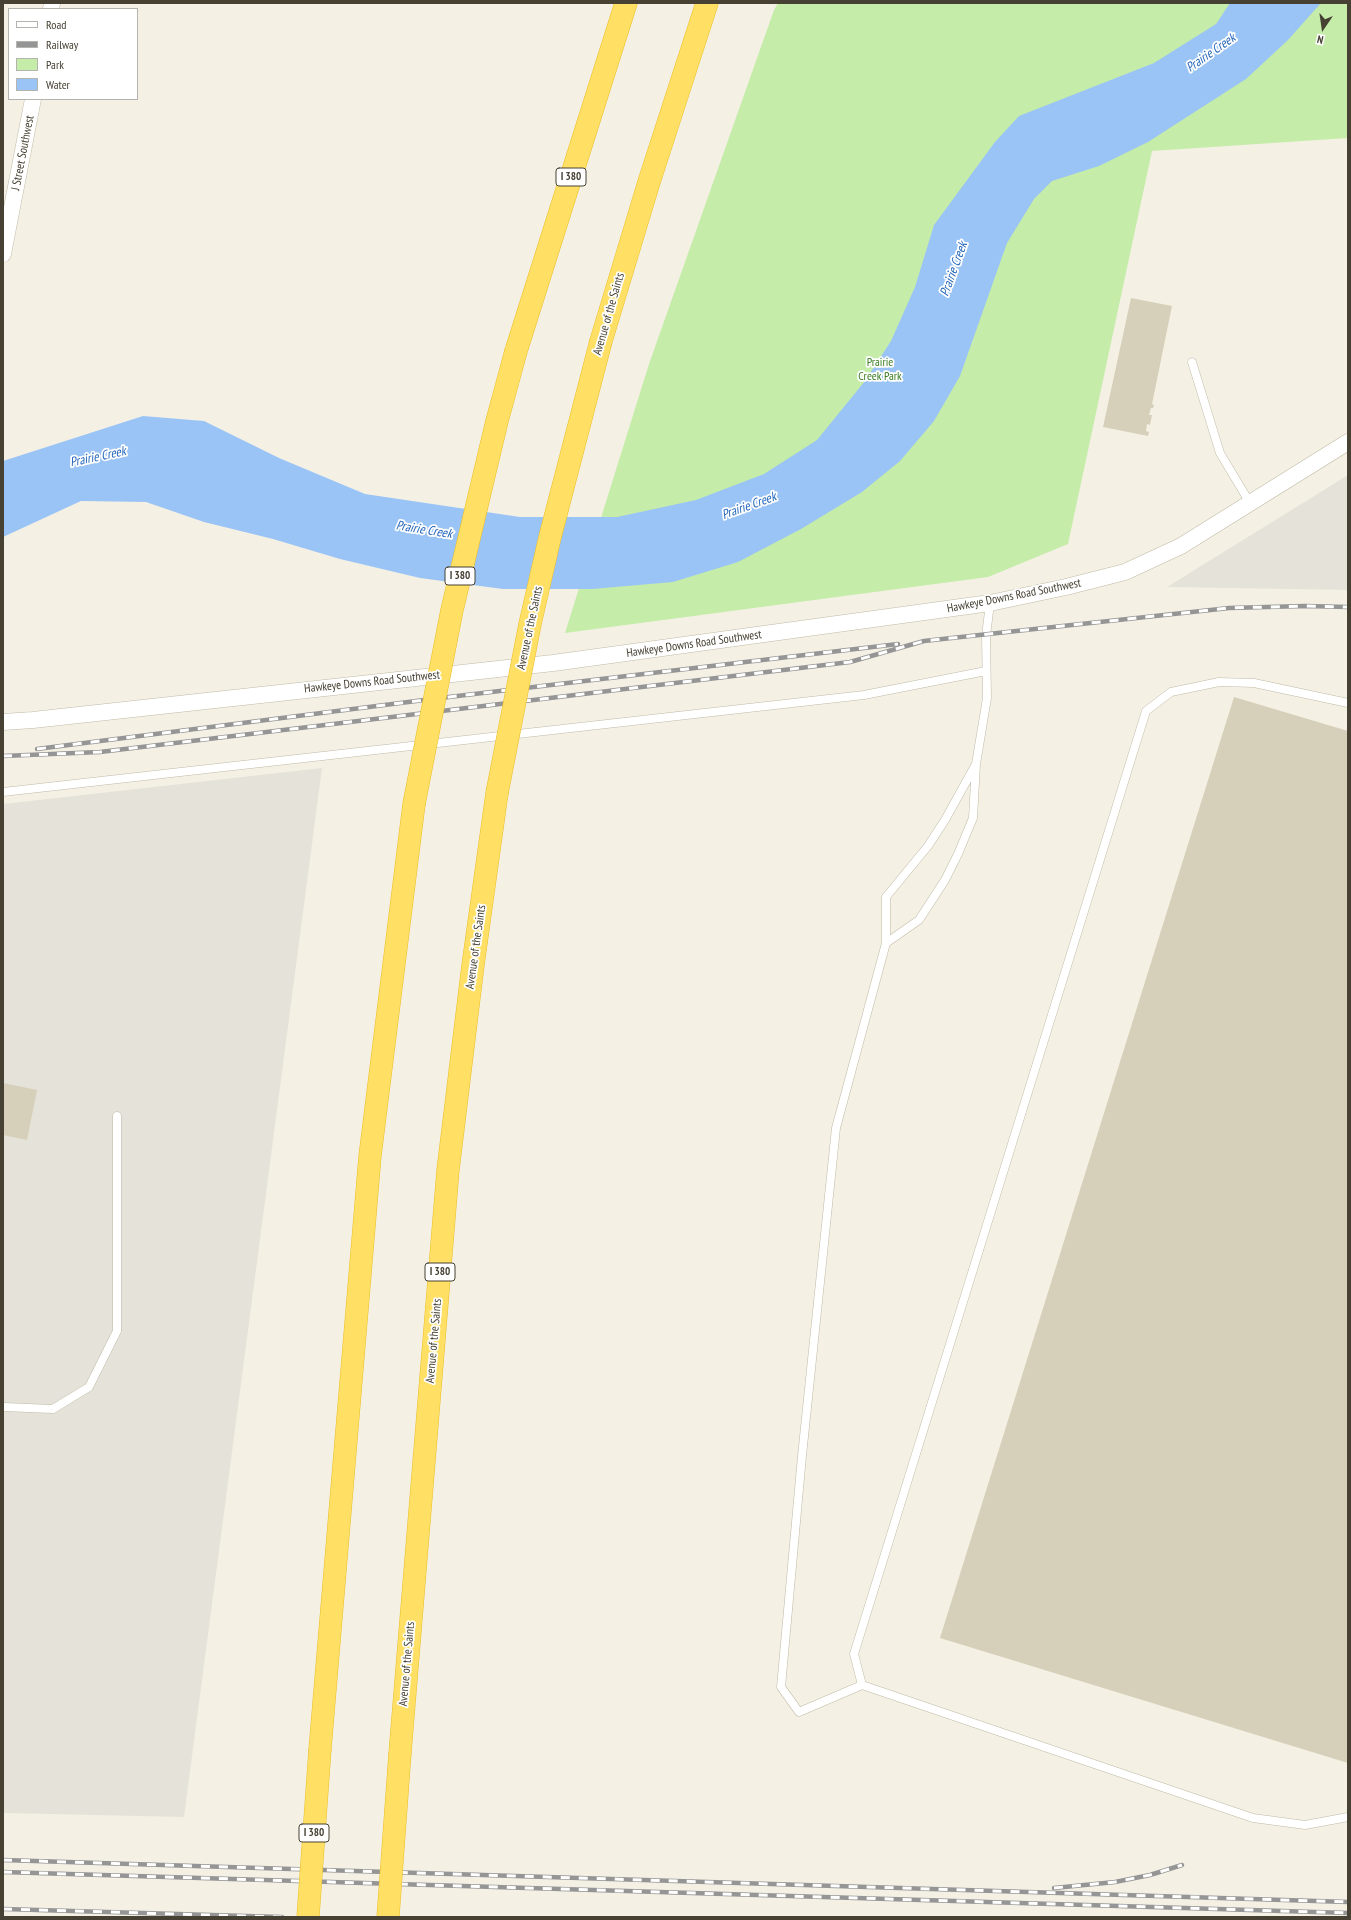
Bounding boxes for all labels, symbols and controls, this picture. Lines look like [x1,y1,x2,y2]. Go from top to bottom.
legend [8,8,138,100]
north arrow [1303,8,1343,48]
text: Road [46,17,66,32]
water label: Prairie Creek [1183,30,1239,76]
text: N [1316,32,1325,47]
text: Railway [46,37,78,52]
text: Park [46,57,64,72]
text: Water [46,77,70,92]
street label: J Street Southwest [9,114,37,192]
road number: I 380 [556,168,586,186]
water label: Prairie Creek [937,240,971,298]
street label: Avenue of the Saints [590,271,628,357]
park label: Prairie Creek Park [858,356,902,384]
water label: Prairie Creek [69,443,127,471]
water label: Prairie Creek [720,489,778,523]
water label: Prairie Creek [395,518,453,542]
road number: I 380 [445,567,475,585]
street label: Hawkeye Downs Road Southwest [946,576,1082,616]
street label: Avenue of the Saints [514,585,546,671]
street label: Hawkeye Downs Road Southwest [625,627,763,661]
street label: Hawkeye Downs Road Southwest [303,668,441,696]
street label: Avenue of the Saints [463,904,489,990]
road number: I 380 [425,1263,455,1281]
street label: Avenue of the Saints [423,1298,445,1384]
street label: Avenue of the Saints [396,1621,418,1707]
road number: I 380 [299,1824,329,1842]

